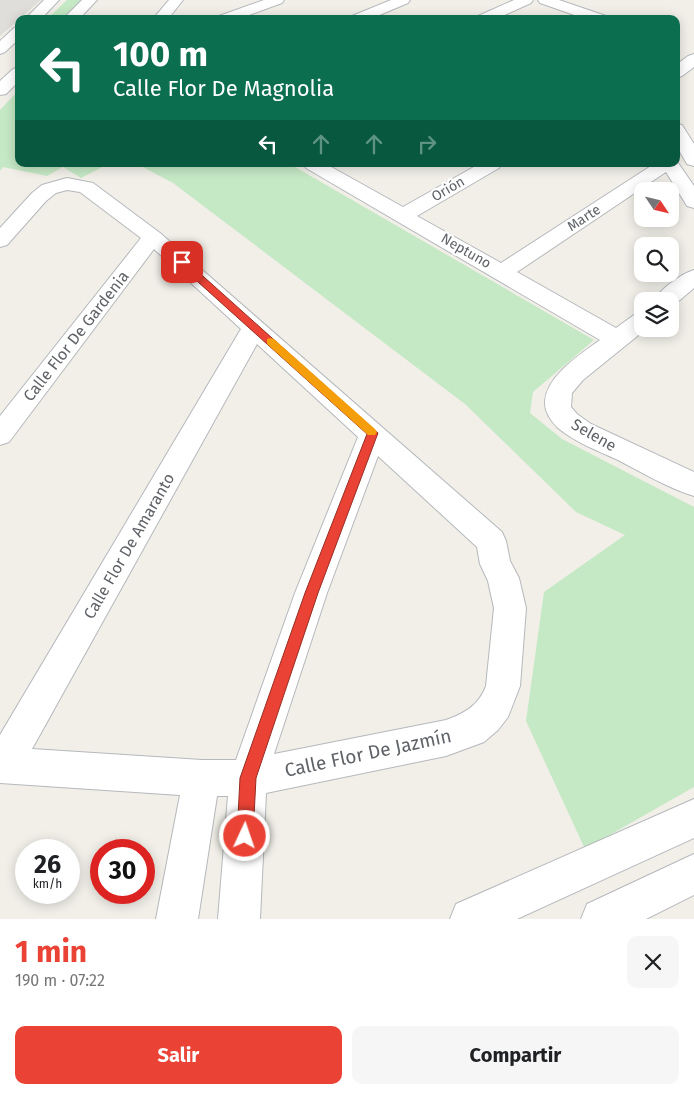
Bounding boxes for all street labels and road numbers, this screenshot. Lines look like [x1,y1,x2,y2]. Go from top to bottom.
street label: Orión [428,173,468,205]
street label: Marte [564,201,604,235]
street label: Neptuno [438,230,494,272]
street label: Calle Flor De Gardenia [19,267,133,405]
street label: Selene [568,415,620,455]
street label: Calle Flor De Amaranto [79,470,179,622]
street label: Calle Flor De Jazmín [282,724,454,782]

